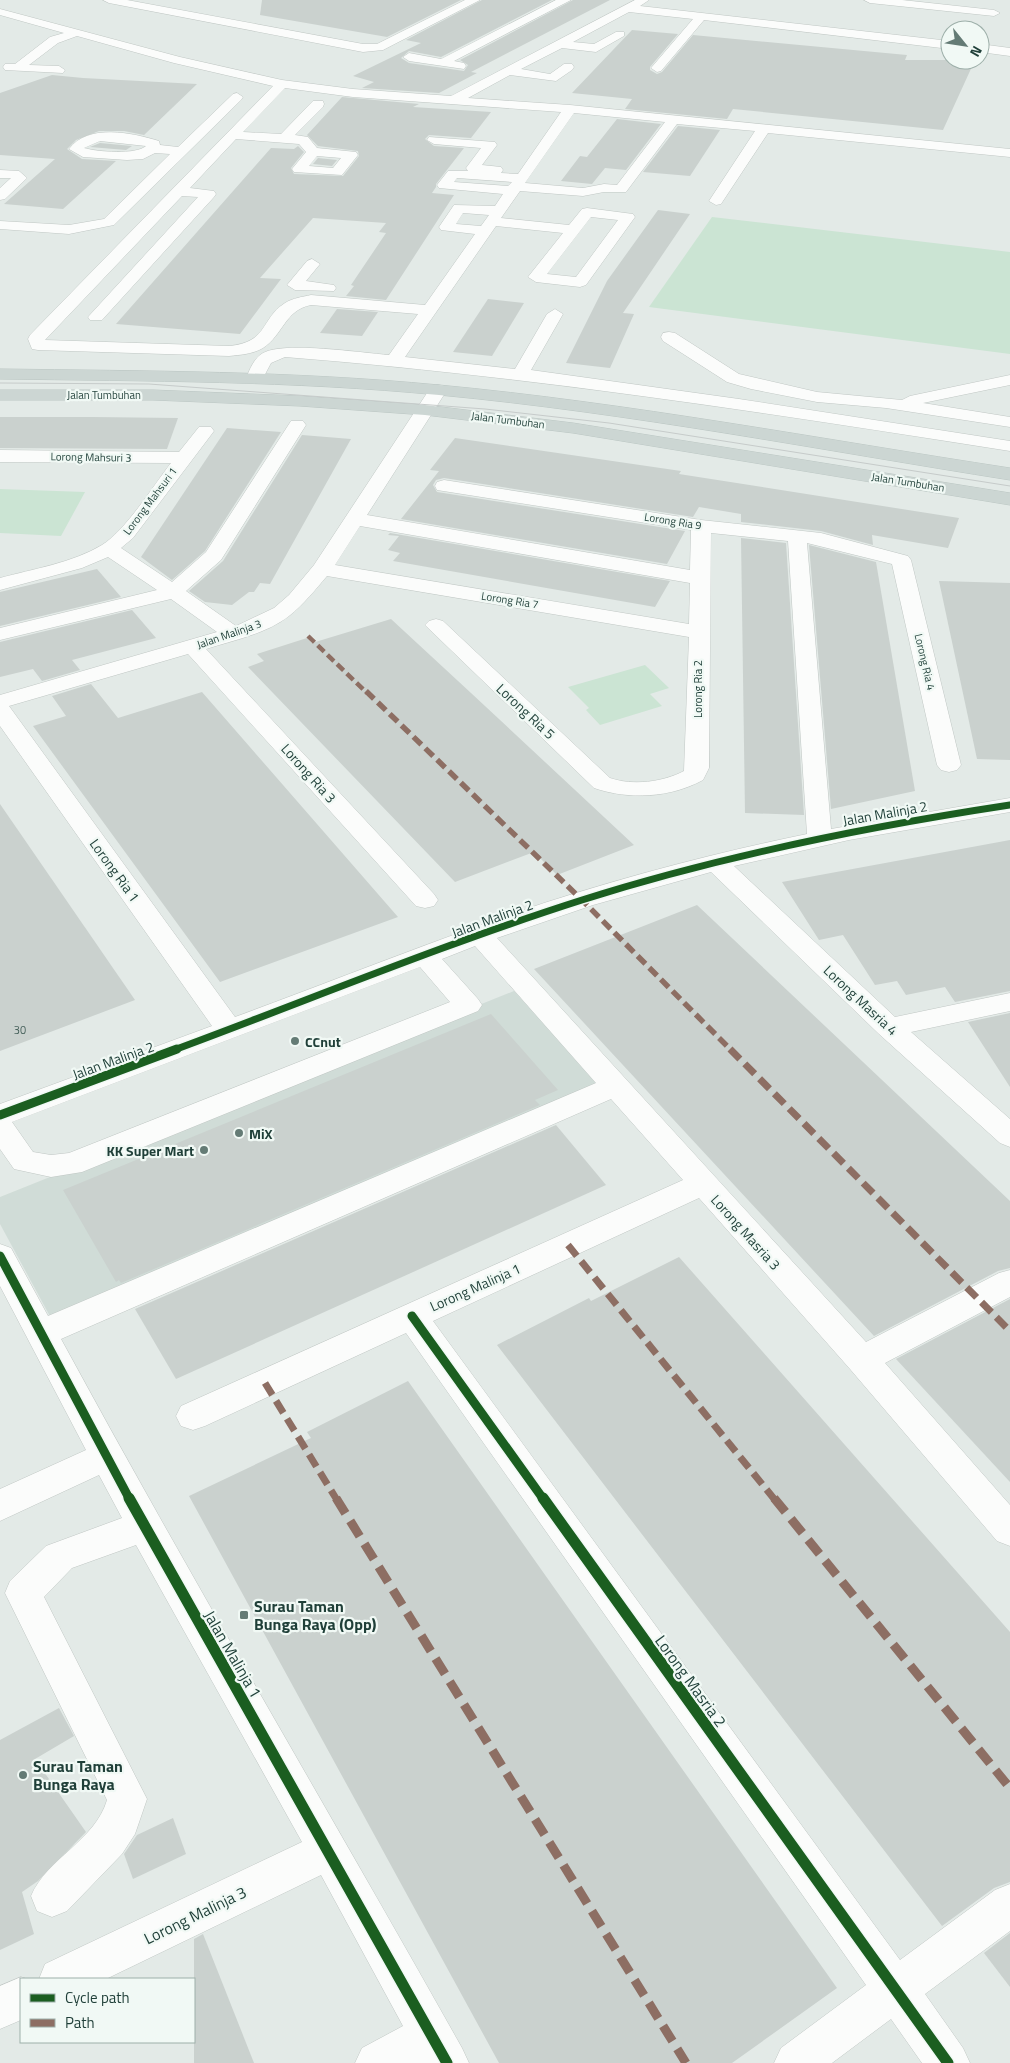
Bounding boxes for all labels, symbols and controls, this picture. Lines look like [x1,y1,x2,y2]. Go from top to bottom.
north arrow [940,20,990,70]
text: N [965,42,988,61]
street label: Jalan Tumbuhan [67,387,141,403]
street label: Jalan Tumbuhan [470,408,546,432]
street label: Lorong Mahsuri 3 [50,448,132,466]
street label: Lorong Mahsuri 1 [119,464,181,538]
street label: Jalan Tumbuhan [870,468,946,496]
street label: Lorong Ria 9 [643,509,703,533]
street label: Lorong Ria 7 [480,588,540,612]
street label: Jalan Malinja 3 [195,615,263,653]
street label: Lorong Ria 4 [911,632,939,692]
street label: Lorong Ria 2 [690,660,706,718]
street label: Lorong Ria 5 [492,678,560,744]
street label: Lorong Ria 3 [277,739,341,807]
street label: Jalan Malinja 2 [841,795,929,831]
street label: Lorong Ria 1 [85,834,145,906]
street label: Jalan Malinja 2 [448,894,536,942]
street label: Lorong Masria 4 [819,960,903,1040]
house number: 30 [14,1022,26,1038]
place label: CCnut [305,1031,341,1052]
marker: CCnut [289,1035,301,1047]
street label: Jalan Malinja 2 [69,1036,157,1084]
place label: MiX [249,1123,273,1144]
marker: MiX [233,1127,245,1139]
place label: KK Super Mart [106,1140,194,1161]
marker: KK Super Mart [198,1144,210,1156]
street label: Lorong Masria 3 [706,1190,786,1274]
street label: Lorong Malinja 1 [426,1258,524,1316]
place label: Surau Taman Bunga Raya (Opp) [254,1594,376,1636]
street label: Jalan Malinja 1 [198,1606,268,1702]
marker: Surau Taman Bunga Raya (Opp) [238,1609,250,1621]
street label: Lorong Masria 2 [649,1630,733,1732]
place label: Surau Taman Bunga Raya [33,1754,123,1796]
marker: Surau Taman Bunga Raya [17,1769,29,1781]
street label: Lorong Malinja 3 [140,1880,250,1950]
legend [20,1978,195,2043]
text: Cycle path [65,1986,130,2009]
text: Path [65,2011,95,2034]

